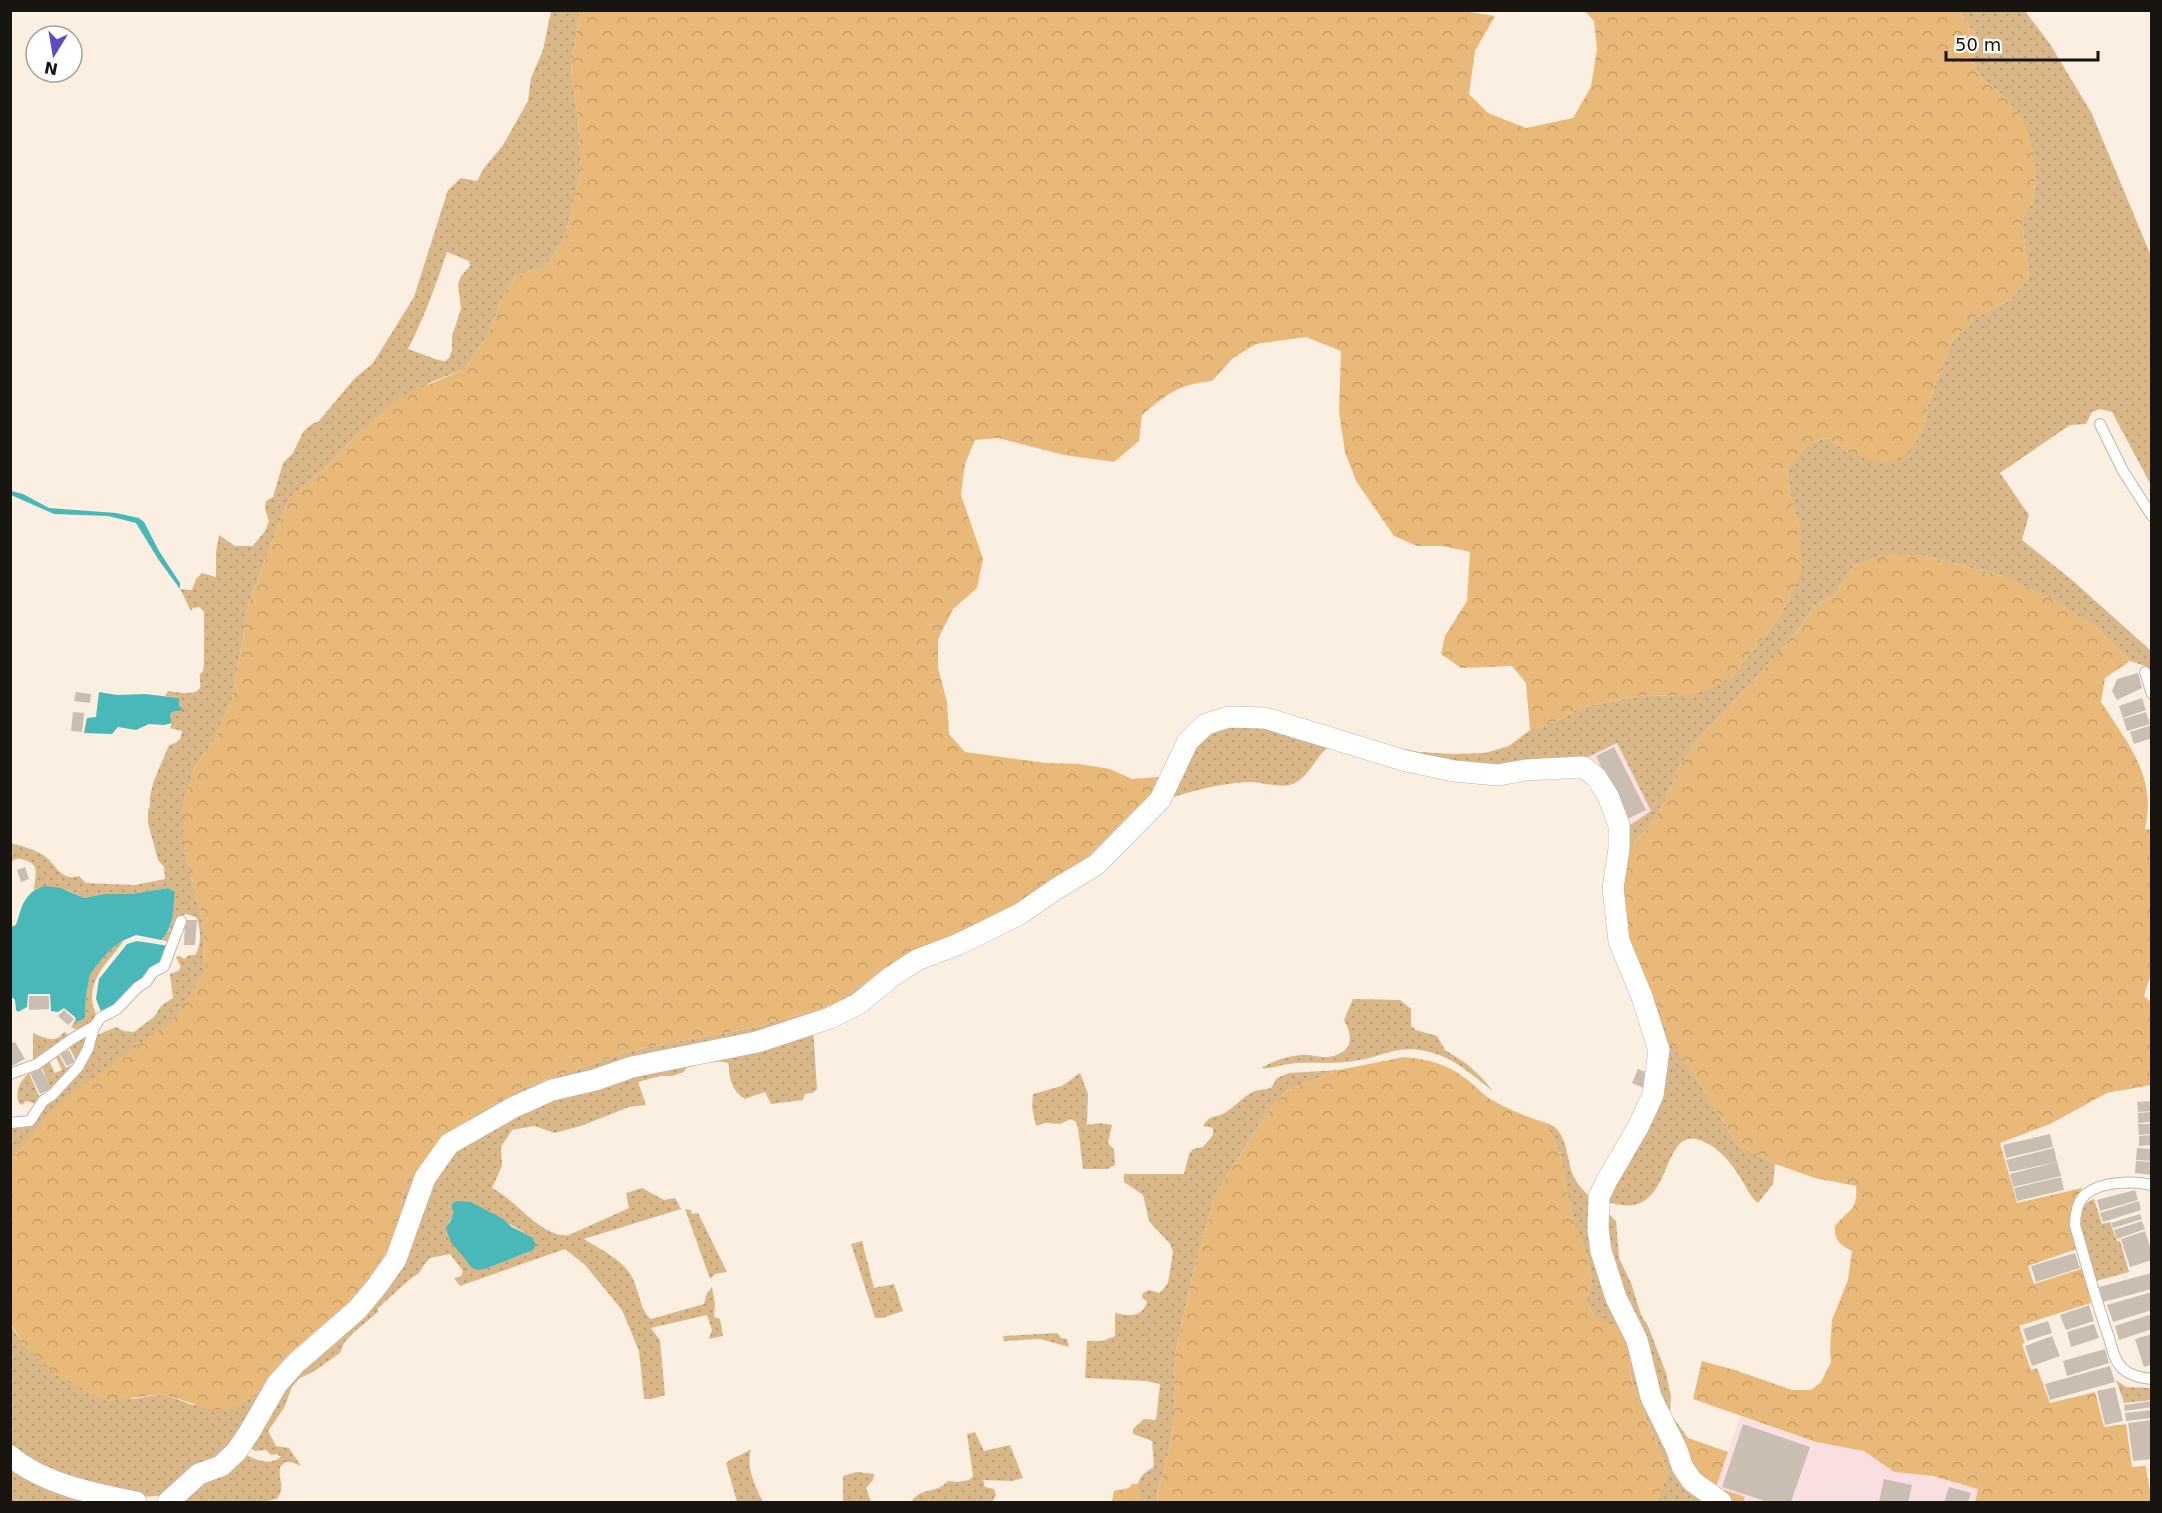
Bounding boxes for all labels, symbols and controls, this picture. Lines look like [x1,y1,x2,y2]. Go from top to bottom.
north arrow [24,24,84,84]
scale bar [1946,24,2098,62]
text: 50 m [1955,34,2001,55]
text: N [43,58,60,79]

